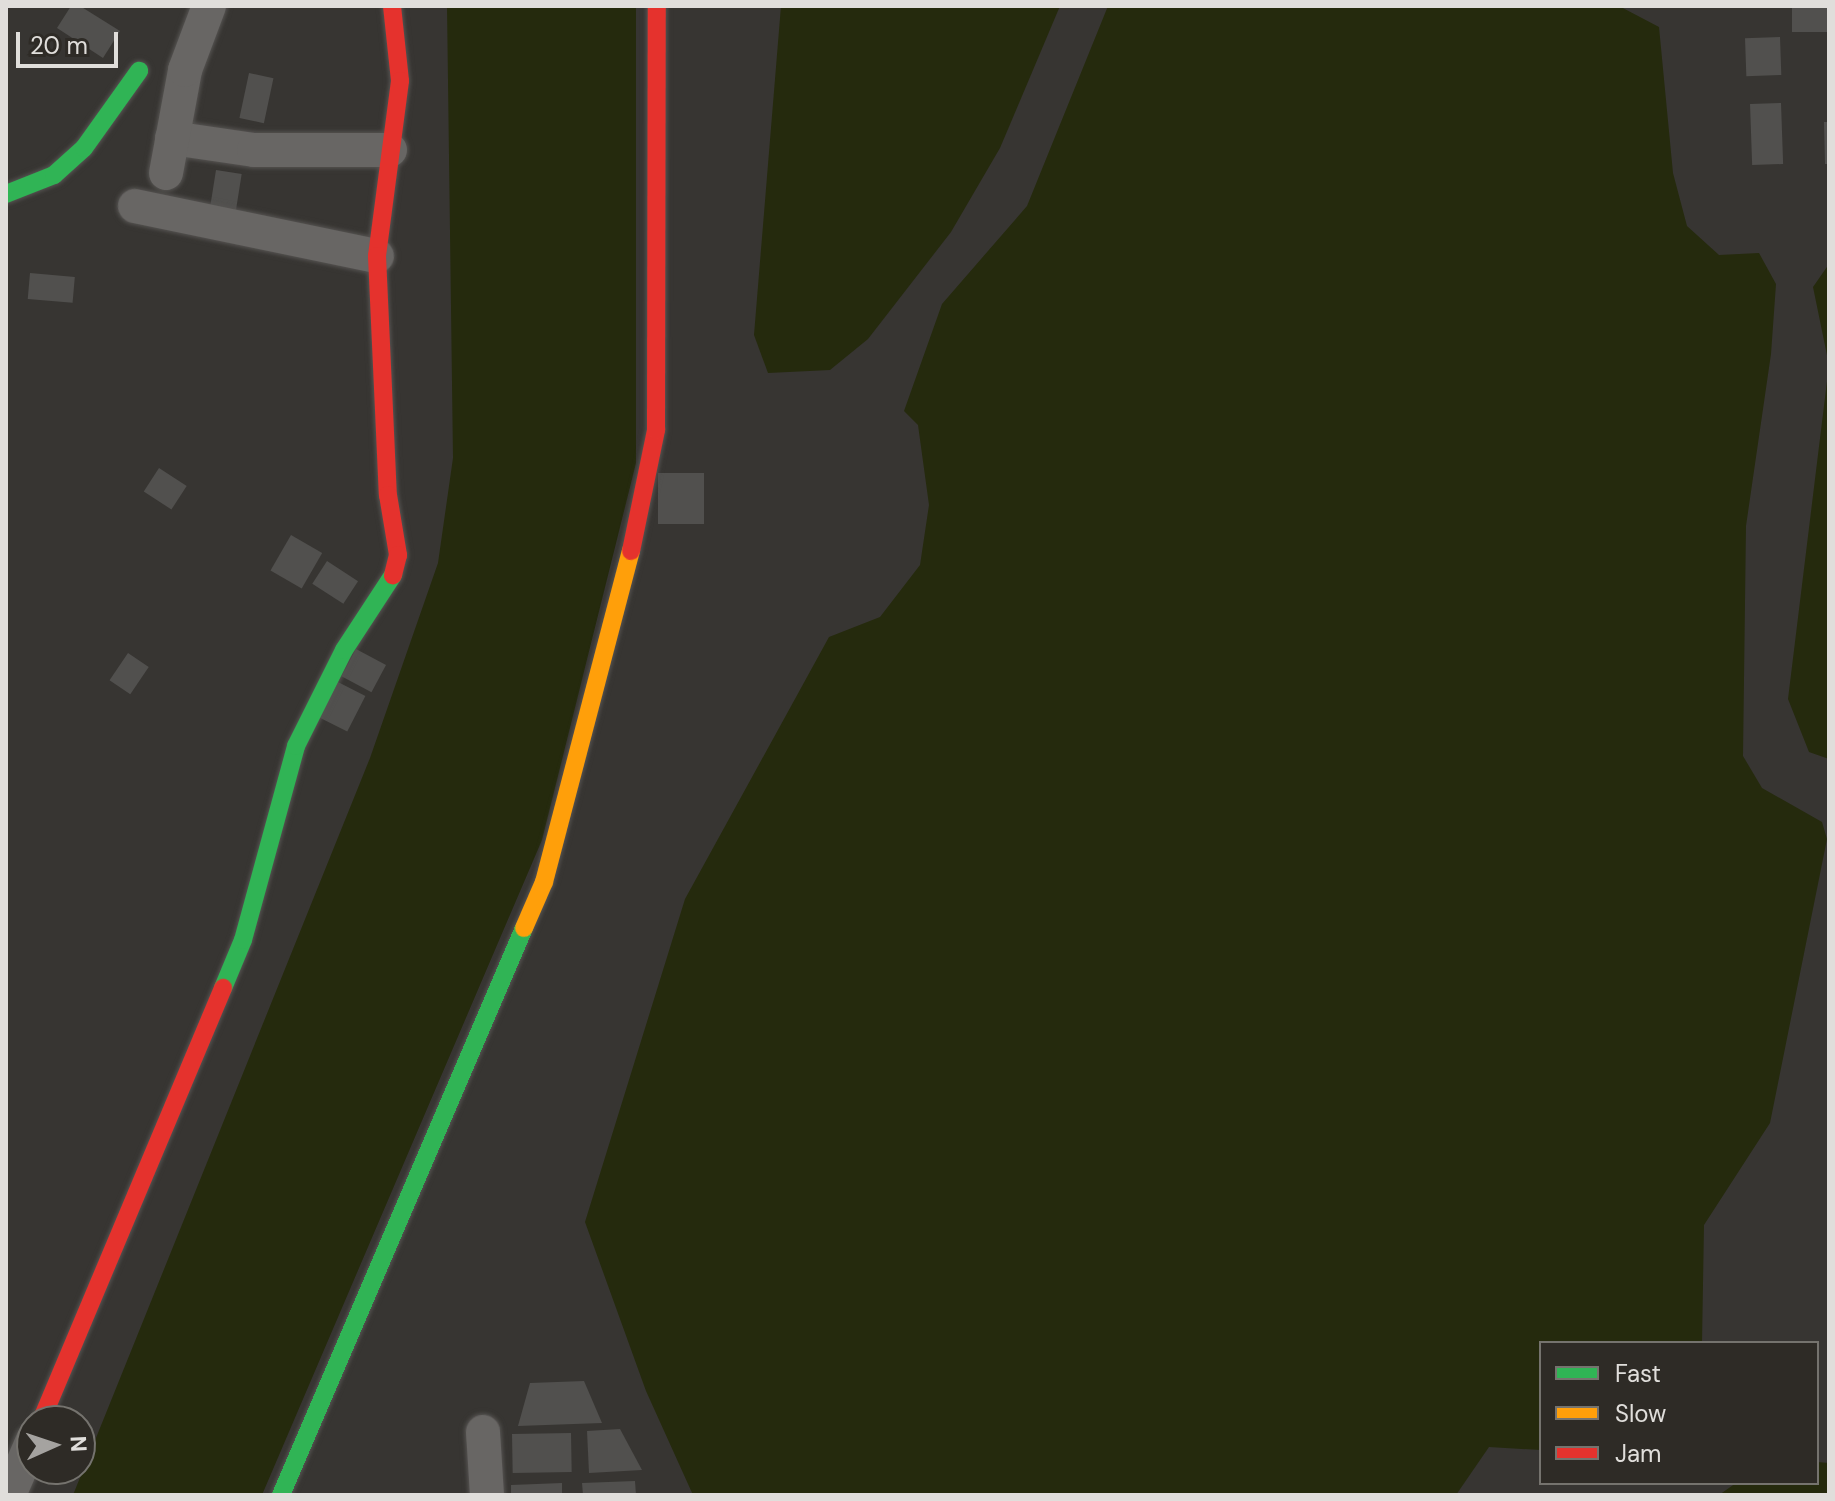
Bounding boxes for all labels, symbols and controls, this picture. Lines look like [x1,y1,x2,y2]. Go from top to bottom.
scale bar [20,16,122,66]
text: 20 m [30,30,88,61]
legend [1539,1341,1819,1485]
text: Fast [1615,1358,1661,1389]
text: Slow [1615,1398,1666,1429]
north arrow [16,1405,96,1485]
text: N [64,1435,93,1453]
text: Jam [1615,1438,1661,1469]

